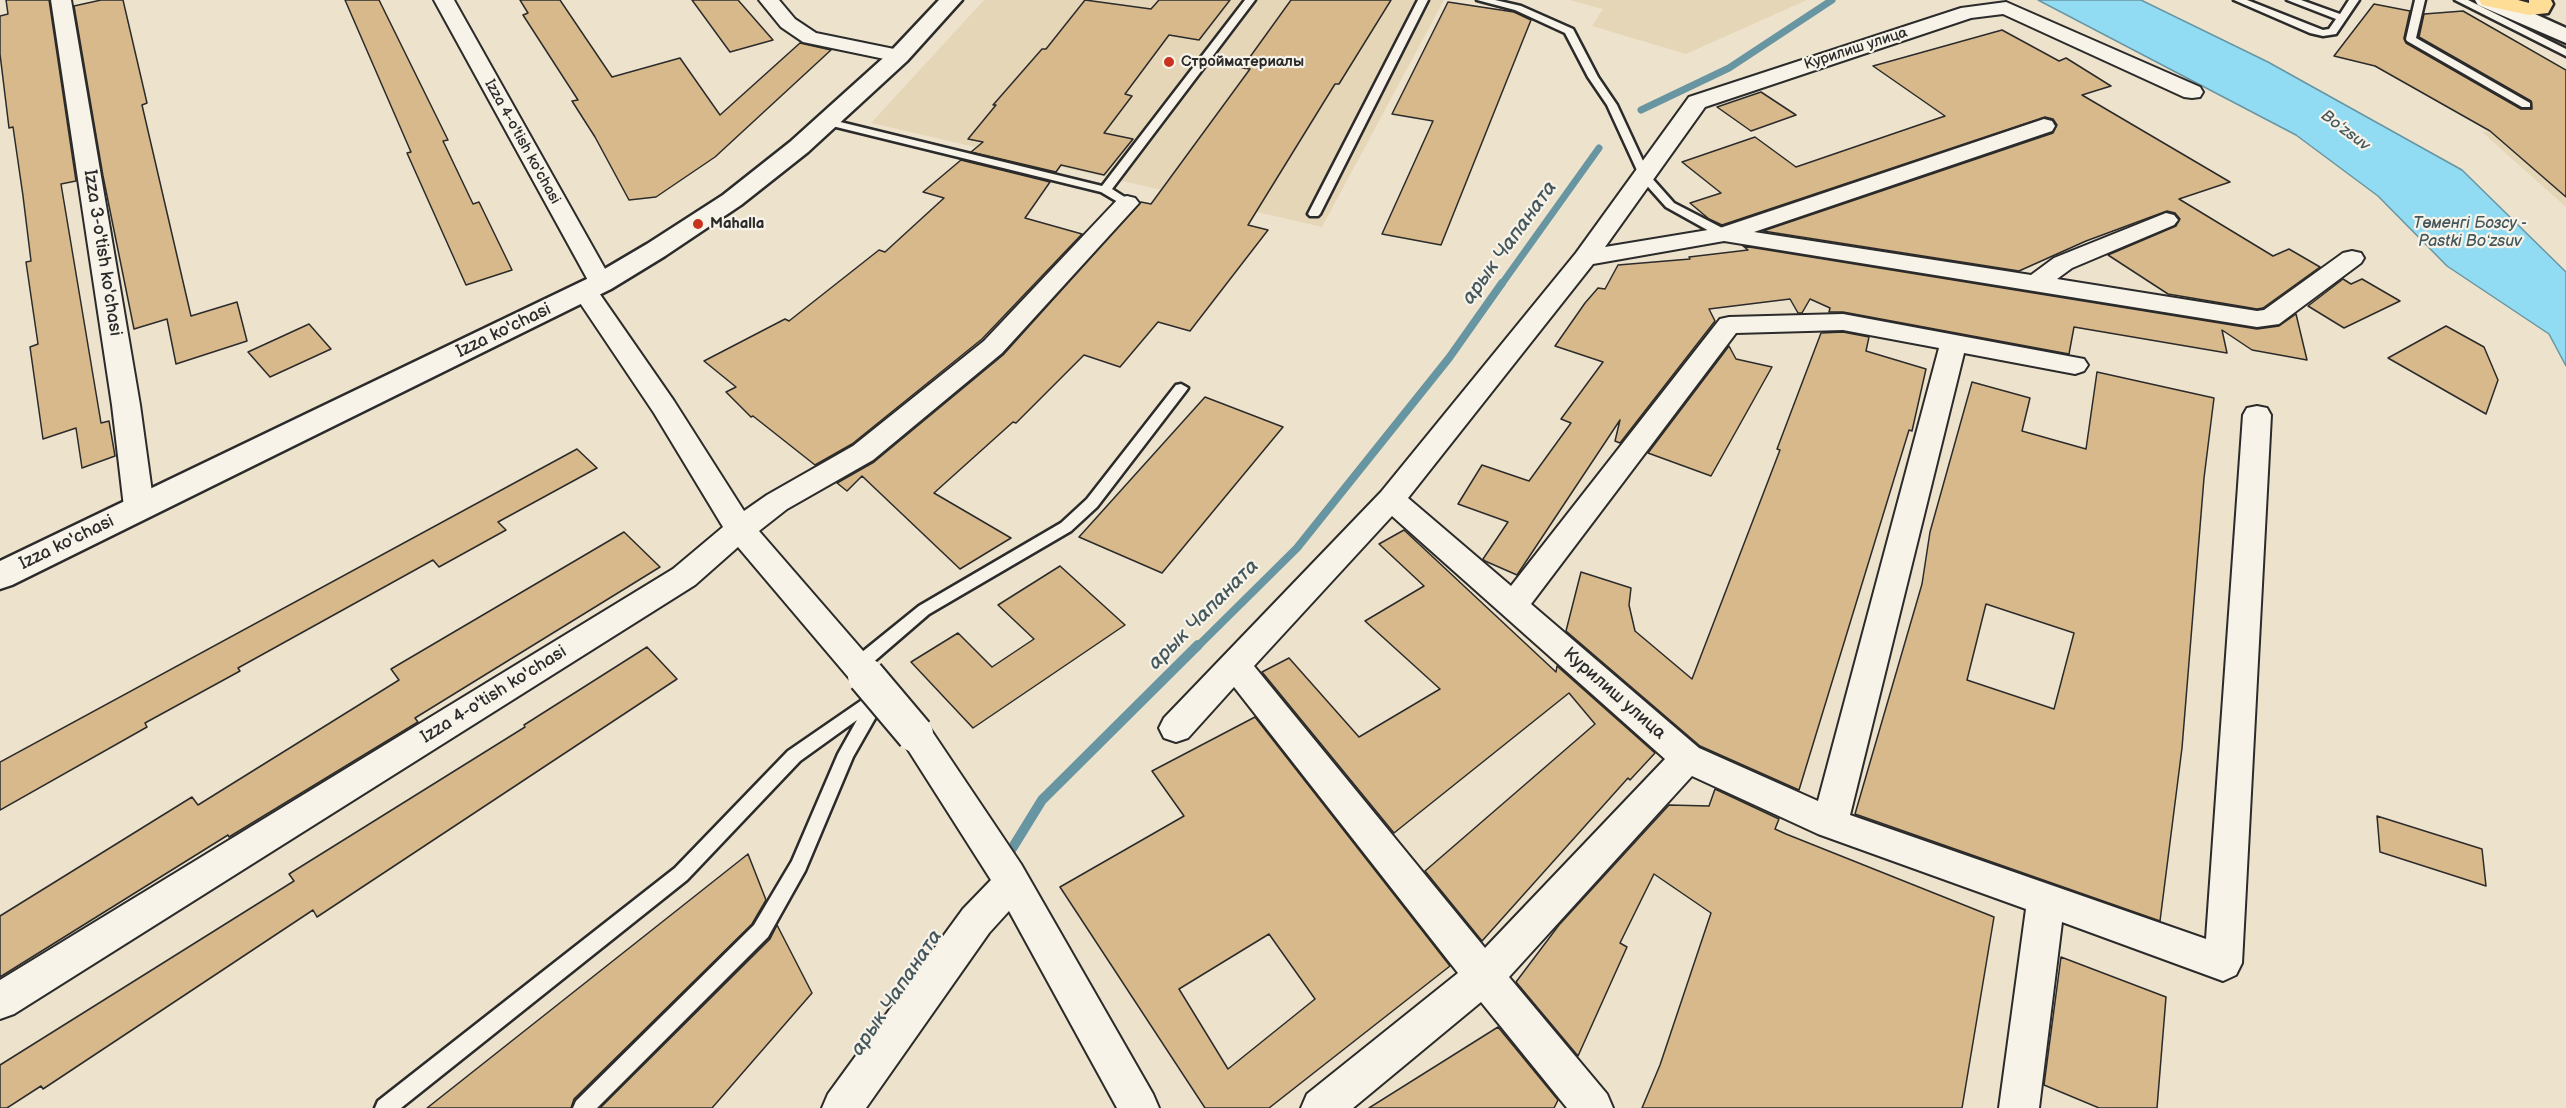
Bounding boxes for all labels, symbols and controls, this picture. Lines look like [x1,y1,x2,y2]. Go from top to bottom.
street label: Курилиш улица [1802,24,1910,74]
place label: Стройматериалы [1181,53,1304,71]
marker: Стройматериалы [1162,55,1176,69]
street label: Izza 4-o'tish ko'chasi [480,77,564,207]
water label: Boʻzsuv [2317,107,2373,155]
street label: Izza 3-o'tish ko'chasi [78,168,126,338]
water label: арык Чапаната [1457,177,1563,309]
water label: Төменгі Бозсу - Pastki Boʻzsuv [2413,214,2527,252]
place label: Mahalla [710,215,764,233]
marker: Mahalla [691,217,705,231]
street label: Izza ko'chasi [453,299,555,363]
street label: Izza ko'chasi [16,511,118,575]
water label: арык Чапаната [1144,555,1264,675]
street label: Izza 4-o'tish ko'chasi [417,641,571,749]
street label: Курилиш улица [1558,644,1670,744]
water label: арык Чапаната [846,926,948,1060]

